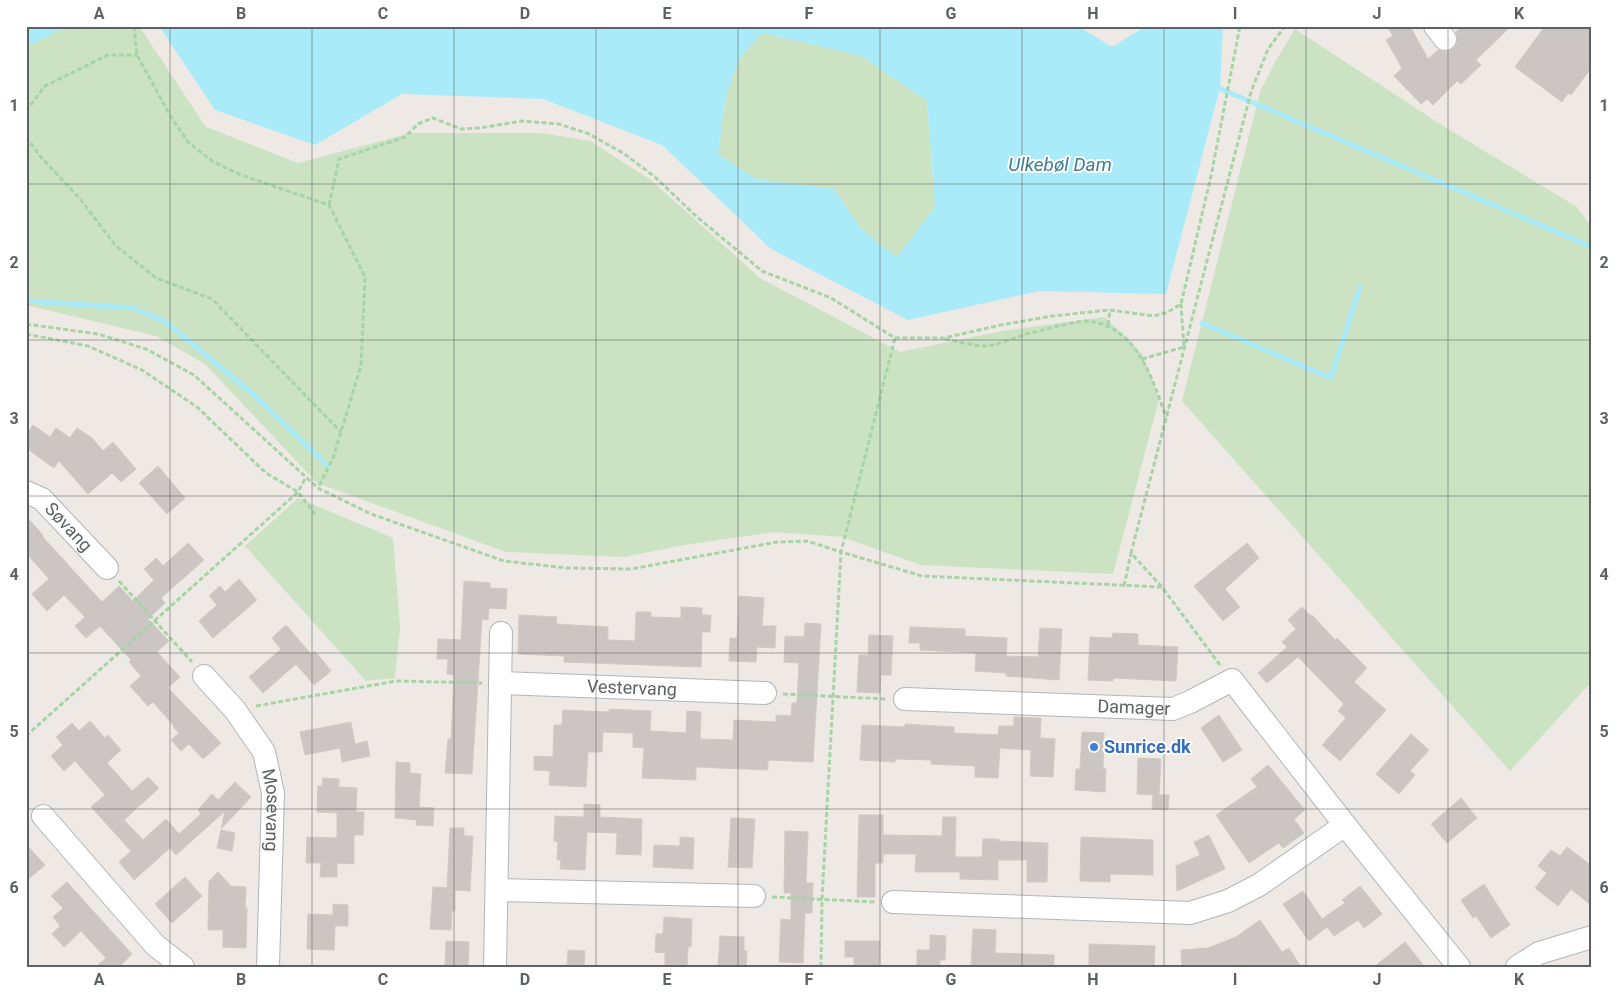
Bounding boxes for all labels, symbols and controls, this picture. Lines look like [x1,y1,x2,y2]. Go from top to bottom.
text: A [94,4,105,23]
text: B [236,4,246,23]
text: C [378,4,388,23]
text: D [520,4,530,23]
text: E [663,4,672,23]
text: F [805,4,814,23]
text: G [946,4,957,23]
text: H [1087,4,1099,23]
text: I [1233,4,1237,23]
text: J [1373,4,1381,23]
text: K [1514,4,1525,23]
text: 1 [9,96,19,115]
text: 1 [1599,96,1609,115]
water label: Ulkebøl Dam [1008,153,1112,176]
text: 2 [9,253,19,272]
text: 2 [1599,253,1609,272]
text: 3 [9,409,19,428]
text: 3 [1599,409,1609,428]
street label: Søvang [41,498,97,556]
text: 4 [9,565,19,584]
text: 4 [1599,565,1609,584]
street label: Vestervang [587,675,677,700]
street label: Damager [1097,695,1171,719]
text: 5 [9,722,19,741]
text: 5 [1599,722,1609,741]
place label: Sunrice.dk [1104,736,1191,757]
marker: Sunrice.dk [1088,741,1100,753]
street label: Mosevang [258,767,284,852]
text: 6 [9,878,19,897]
text: 6 [1599,878,1609,897]
text: A [94,970,105,989]
text: B [236,970,246,989]
text: C [378,970,388,989]
text: D [520,970,530,989]
text: E [663,970,672,989]
text: F [805,970,814,989]
text: G [946,970,957,989]
text: H [1087,970,1099,989]
text: I [1233,970,1237,989]
text: J [1373,970,1381,989]
text: K [1514,970,1525,989]

